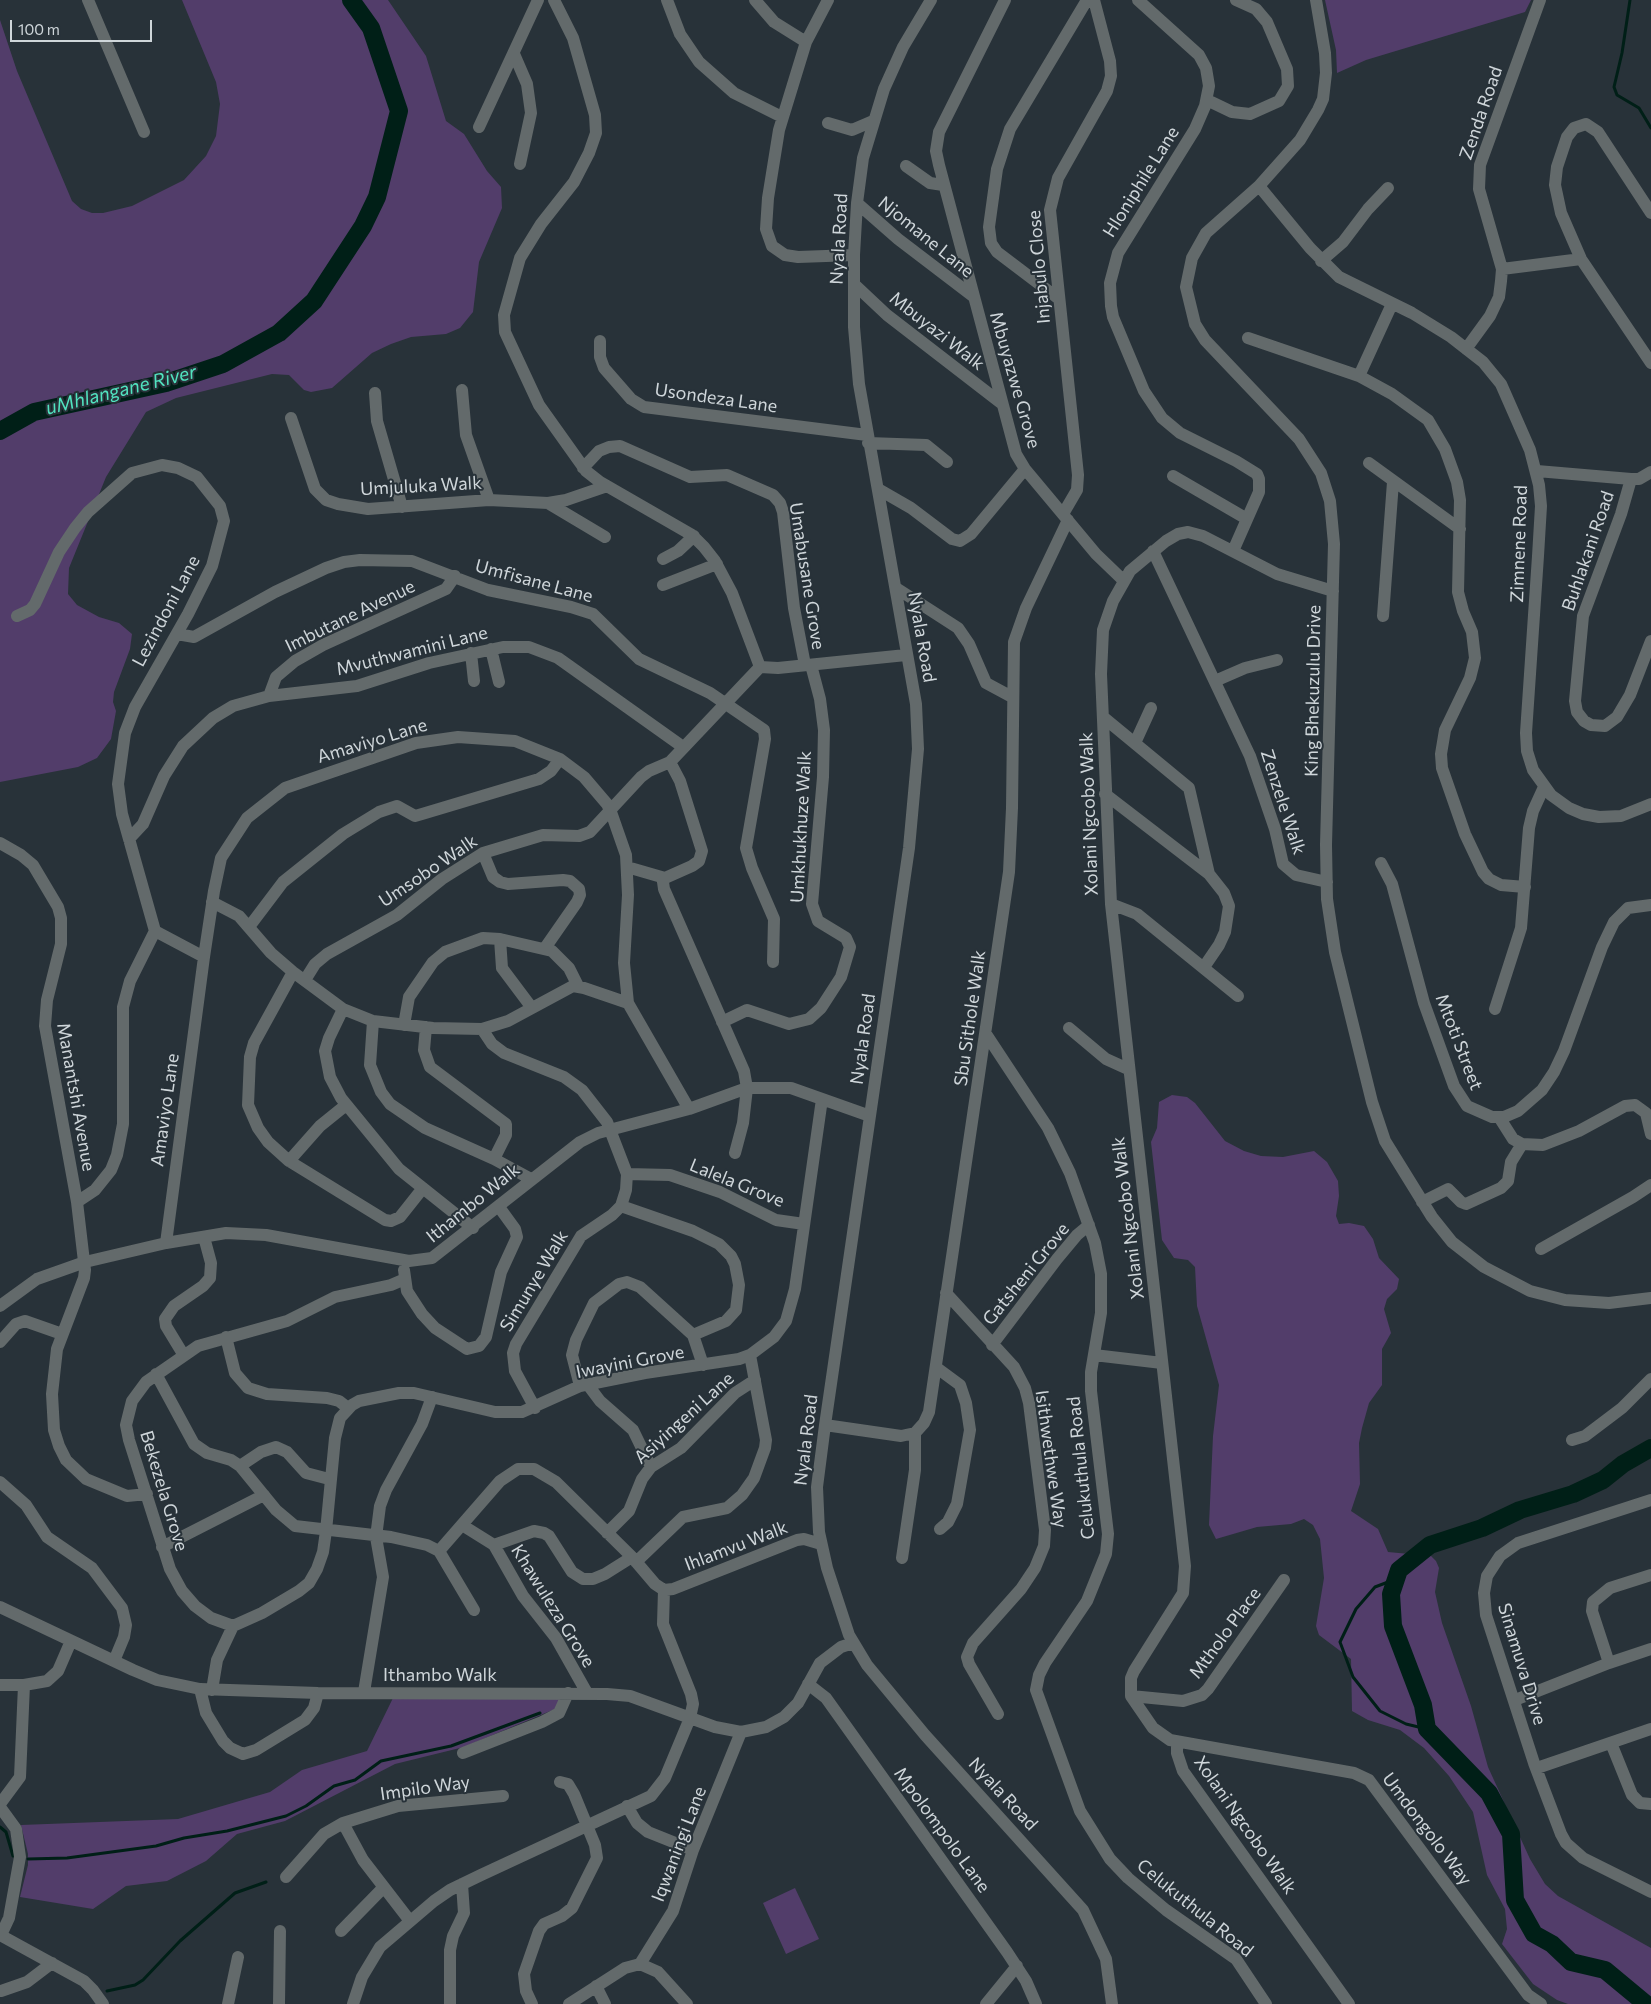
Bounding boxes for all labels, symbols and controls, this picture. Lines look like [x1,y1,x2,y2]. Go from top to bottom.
scale bar [12,10,155,42]
text: 100 m [18,20,60,38]
street label: Zenda Road [1455,64,1507,162]
street label: Hloniphile Lane [1098,123,1184,241]
street label: Njomane Lane [874,192,978,282]
street label: Nyala Road [826,193,852,285]
street label: Injabulo Close [1023,209,1055,325]
street label: Mbuyazi Walk [885,287,989,375]
street label: Mbuyazwe Grove [985,309,1045,451]
water label: uMhlangane River [43,360,199,420]
street label: Usondeza Lane [653,379,779,417]
street label: Umjuluka Walk [360,472,482,500]
street label: Zimnene Road [1506,485,1532,603]
street label: Buhlakani Road [1557,488,1619,614]
street label: Umabusane Grove [785,501,829,651]
street label: Lezindoni Lane [128,552,204,670]
street label: Umfisane Lane [473,555,595,607]
street label: Imbutane Avenue [282,575,418,657]
street label: Nyala Road [903,590,941,684]
street label: King Bhekuzulu Drive [1301,605,1325,777]
street label: Mvuthwamini Lane [334,622,490,680]
street label: Amaviyo Lane [314,714,430,768]
street label: Xolani Ngcobo Walk [1075,732,1103,896]
street label: Zenzele Walk [1256,747,1310,857]
street label: Umkhukhuze Walk [786,750,816,904]
street label: Umsobo Walk [375,830,481,912]
street label: Sbu Sithole Walk [950,949,990,1087]
street label: Mtoti Street [1431,991,1487,1093]
street label: Nyala Road [846,992,880,1086]
street label: Manantshi Avenue [52,1021,100,1173]
street label: Amaviyo Lane [146,1052,184,1168]
street label: Xolani Ngcobo Walk [1107,1136,1149,1300]
street label: Lalela Grove [687,1154,787,1212]
street label: Ithambo Walk [422,1159,524,1247]
street label: Gatsheni Grove [978,1219,1074,1329]
street label: Simunye Walk [495,1227,573,1335]
street label: Iwayini Grove [574,1341,686,1383]
street label: Asiyingeni Lane [630,1368,738,1468]
street label: Isithwethwe Way [1031,1389,1071,1529]
street label: Nyala Road [790,1393,822,1487]
street label: Celukuthula Road [1063,1396,1099,1540]
street label: Bekezela Grove [135,1428,193,1554]
street label: Ihlamvu Walk [681,1516,791,1576]
street label: Khawuleza Grove [507,1541,599,1671]
street label: Mtholo Place [1185,1583,1265,1683]
street label: Sinamuva Drive [1493,1601,1551,1727]
street label: Ithambo Walk [383,1664,497,1686]
street label: Xolani Ngcobo Walk [1189,1752,1301,1898]
street label: Nyala Road [964,1753,1042,1835]
street label: Mpolompolo Lane [889,1763,995,1897]
street label: Umdongolo Way [1378,1768,1476,1890]
street label: Impilo Way [379,1771,471,1805]
street label: Iqwaningi Lane [647,1783,711,1905]
street label: Celukuthula Road [1132,1854,1258,1962]

